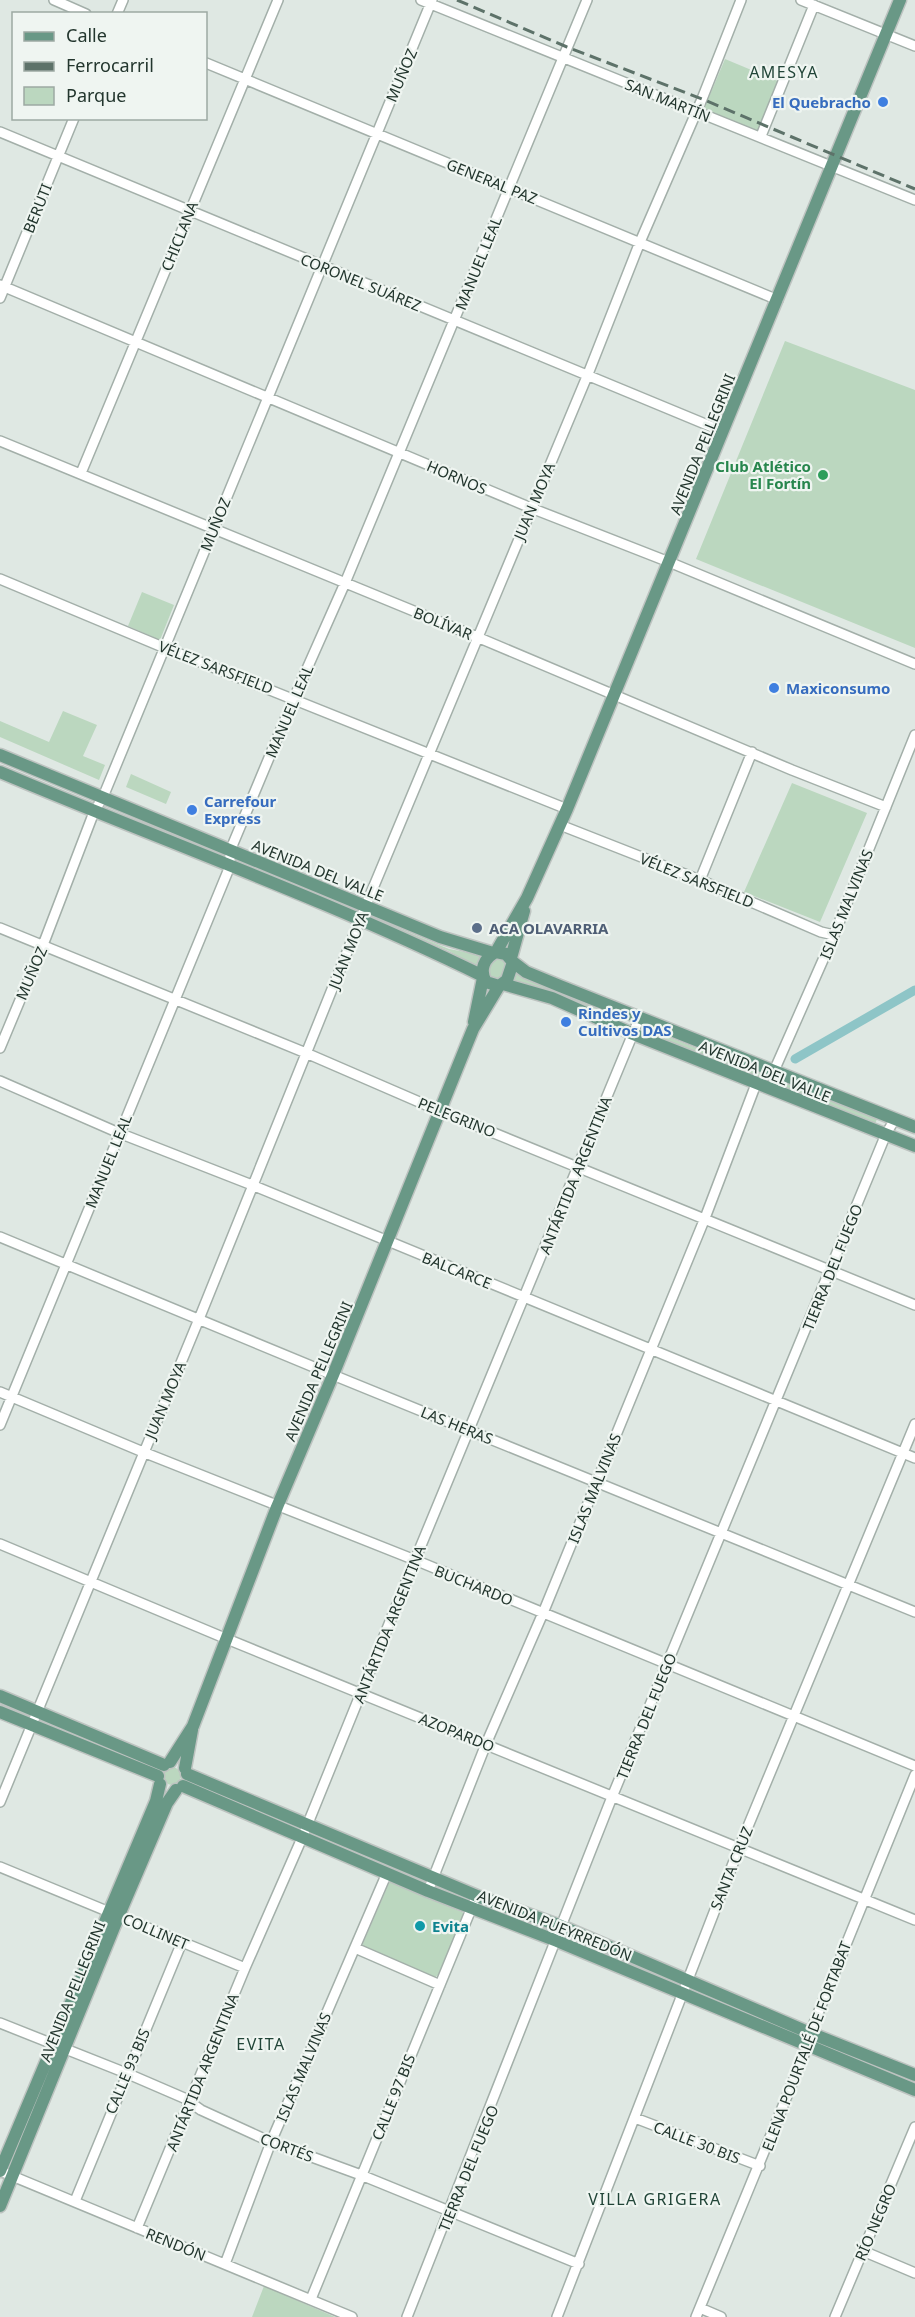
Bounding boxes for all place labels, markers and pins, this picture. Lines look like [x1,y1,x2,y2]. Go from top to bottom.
place label: El Quebracho [772,92,871,112]
marker: El Quebracho [876,95,890,109]
place label: Club Atlético El Fortín [715,456,811,493]
marker: Club Atlético El Fortín [816,468,830,482]
place label: Maxiconsumo [786,678,890,698]
marker: Maxiconsumo [767,681,781,695]
place label: Carrefour Express [204,791,277,828]
marker: Carrefour Express [185,803,199,817]
place label: ACA OLAVARRIA [489,918,609,938]
marker: ACA OLAVARRIA [470,921,484,935]
place label: Rindes y Cultivos DAS [578,1003,672,1040]
marker: Rindes y Cultivos DAS [559,1015,573,1029]
place label: Evita [432,1916,469,1936]
marker: Evita [413,1919,427,1933]

